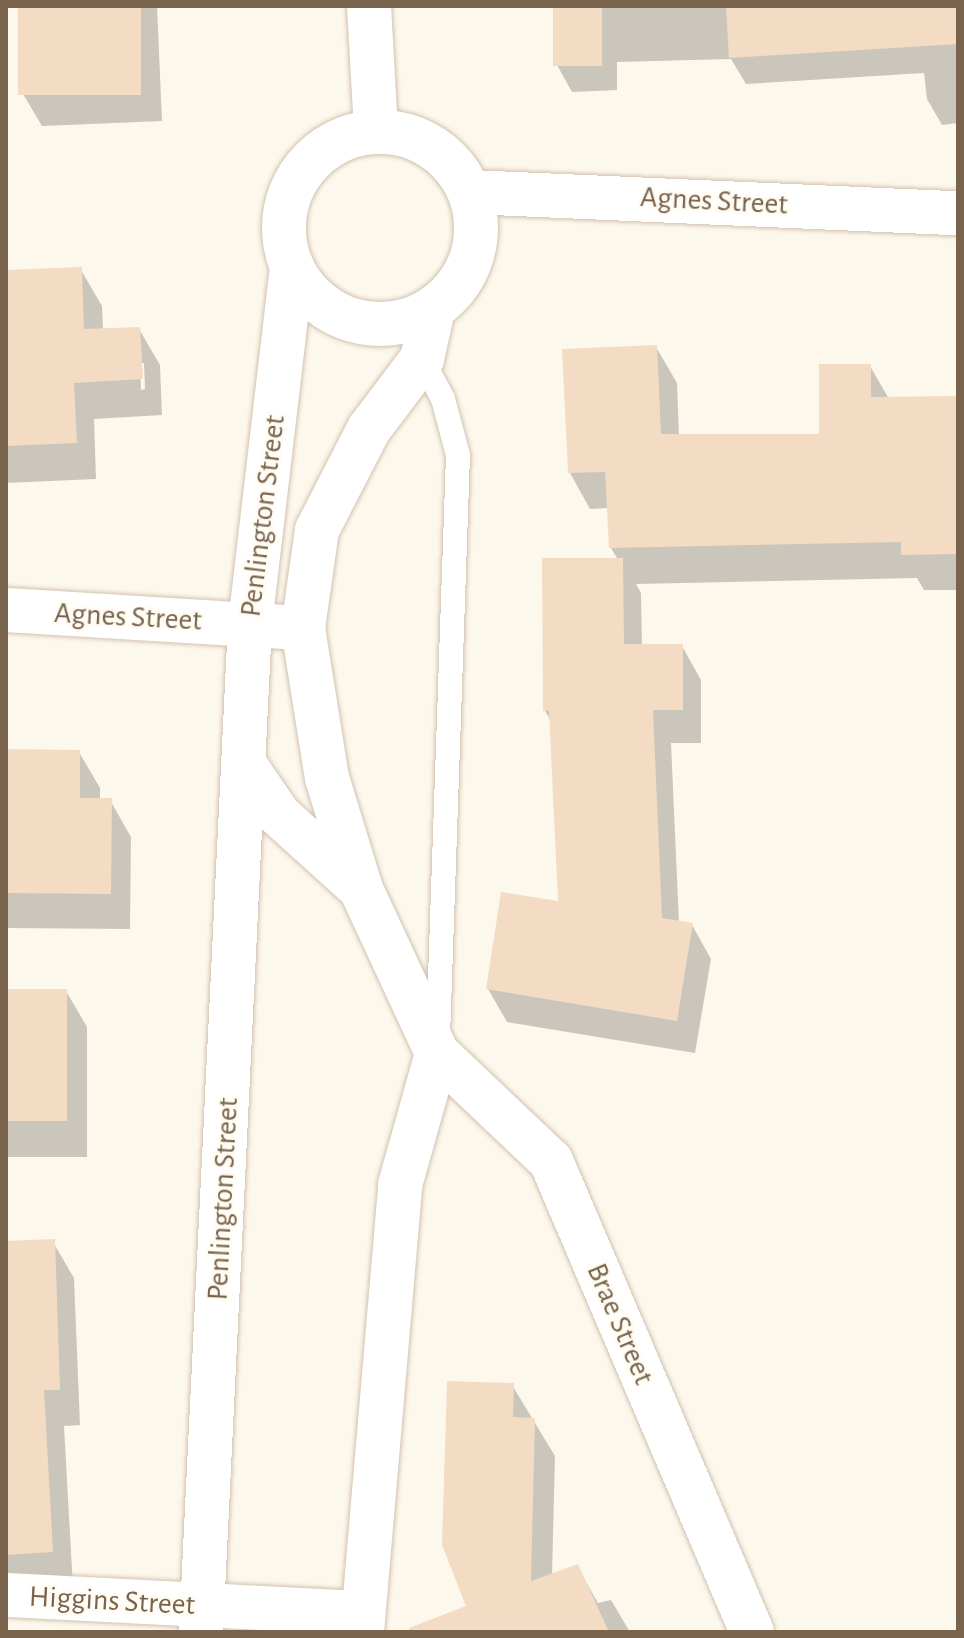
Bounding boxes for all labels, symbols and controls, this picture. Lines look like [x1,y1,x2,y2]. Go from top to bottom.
street label: Agnes Street [639,179,789,223]
street label: Penlington Street [233,413,293,619]
street label: Agnes Street [53,595,203,639]
street label: Penlington Street [200,1097,246,1301]
street label: Brae Street [578,1258,662,1390]
street label: Higgins Street [28,1579,196,1623]

